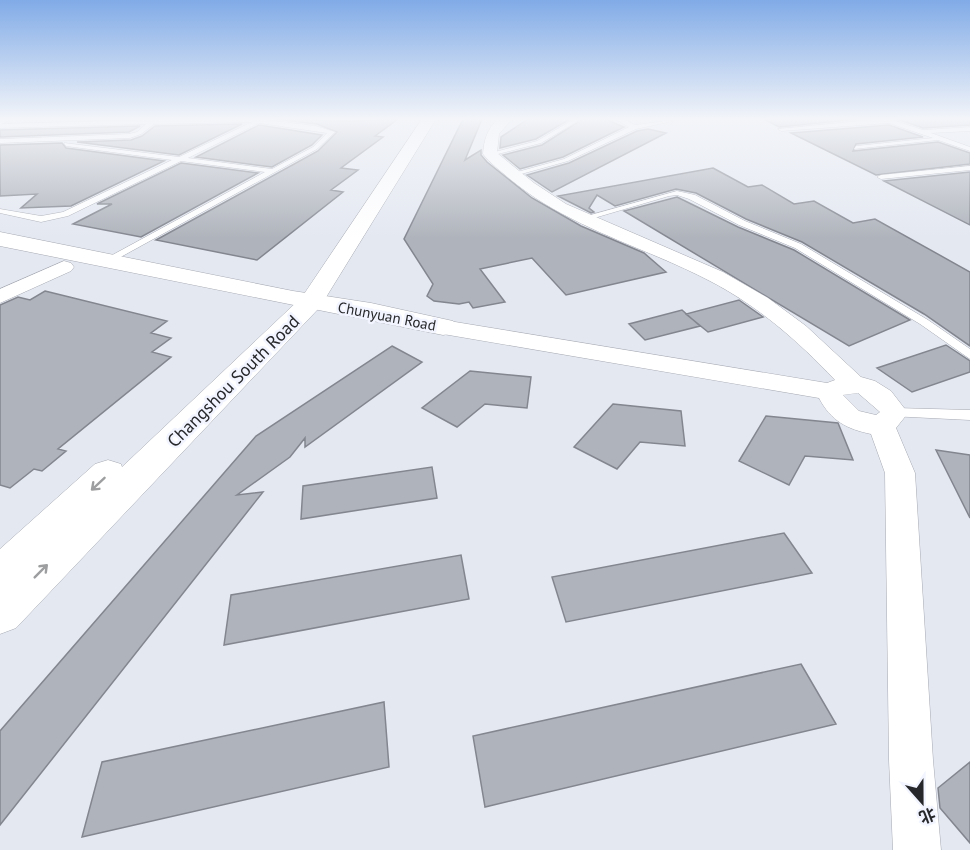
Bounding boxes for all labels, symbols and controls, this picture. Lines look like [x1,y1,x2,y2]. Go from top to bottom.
street label: Chunyuan Road [336,297,438,335]
street label: Changshou South Road [162,310,304,452]
one-way arrow [91,476,106,490]
one-way arrow [34,564,49,579]
north arrow [892,772,952,832]
text: 北 [916,804,938,828]

